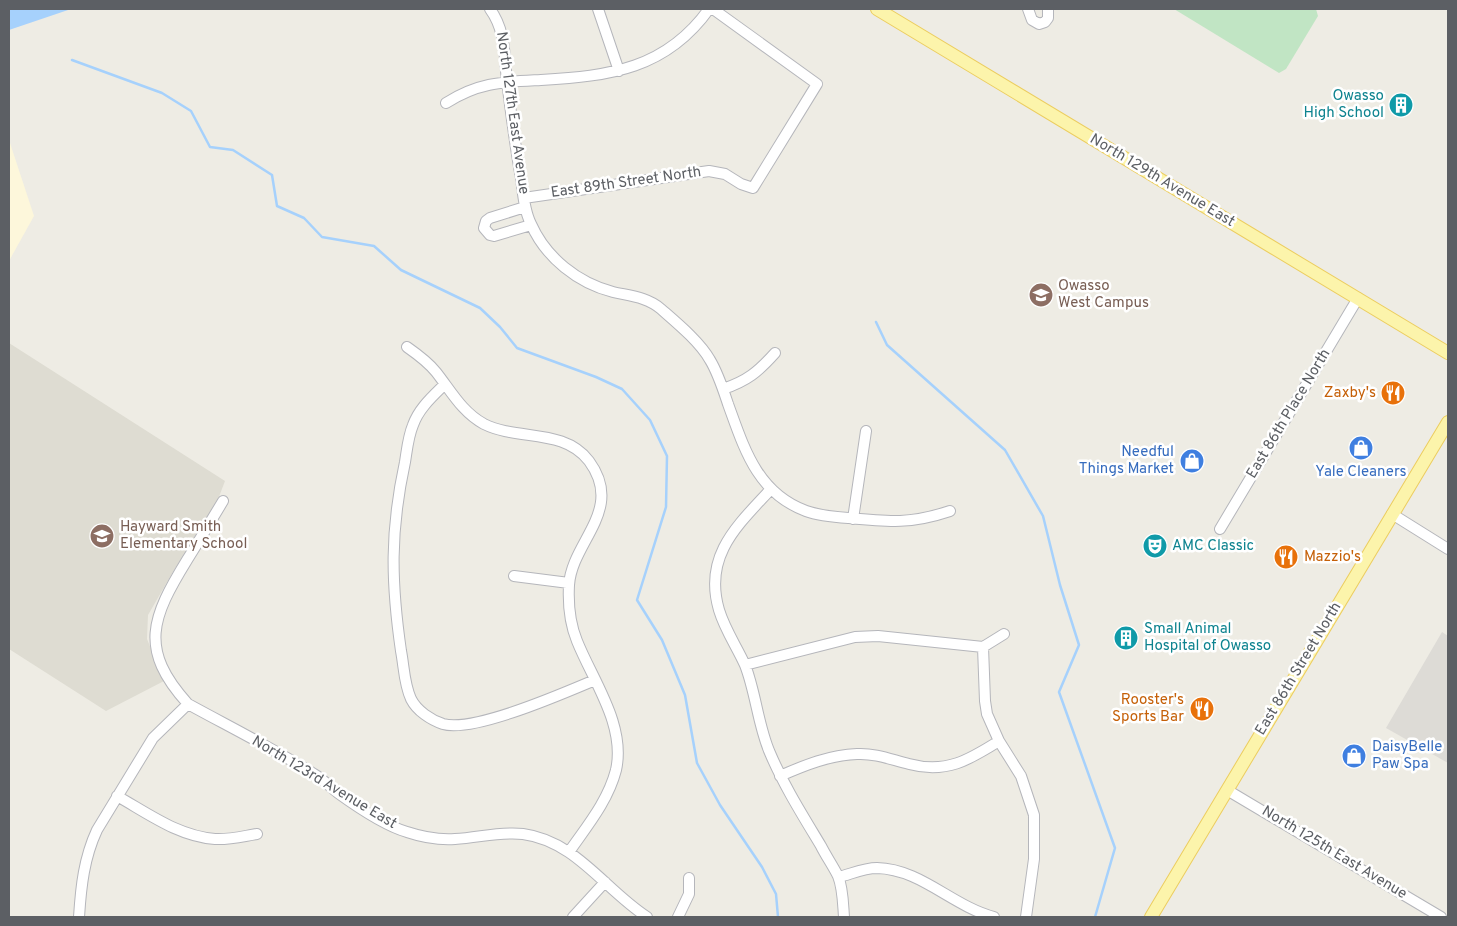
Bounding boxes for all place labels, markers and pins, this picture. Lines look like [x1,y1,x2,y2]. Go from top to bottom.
place label: Owasso High School [1303,87,1384,123]
building icon: Owasso High School [1388,92,1414,118]
place label: Owasso West Campus [1058,277,1149,313]
school or university icon: Owasso West Campus [1028,282,1054,308]
restaurant icon: Zaxby's [1380,380,1406,406]
place label: Zaxby's [1324,384,1376,403]
shop icon: Yale Cleaners [1348,435,1374,461]
place label: Needful Things Market [1079,443,1174,479]
shop icon: Needful Things Market [1179,448,1205,474]
place label: Yale Cleaners [1315,463,1407,482]
place label: Hayward Smith Elementary School [120,518,247,554]
school or university icon: Hayward Smith Elementary School [89,523,115,549]
theatre icon: AMC Classic [1142,533,1168,559]
place label: AMC Classic [1172,537,1254,556]
restaurant icon: Mazzio's [1273,544,1299,570]
place label: Mazzio's [1304,548,1361,567]
place label: Small Animal Hospital of Owasso [1144,620,1271,656]
building icon: Small Animal Hospital of Owasso [1113,625,1139,651]
place label: Rooster's Sports Bar [1112,691,1184,727]
restaurant icon: Rooster's Sports Bar [1189,696,1215,722]
place label: DaisyBelle Paw Spa [1372,738,1442,774]
shop icon: DaisyBelle Paw Spa [1341,743,1367,769]

